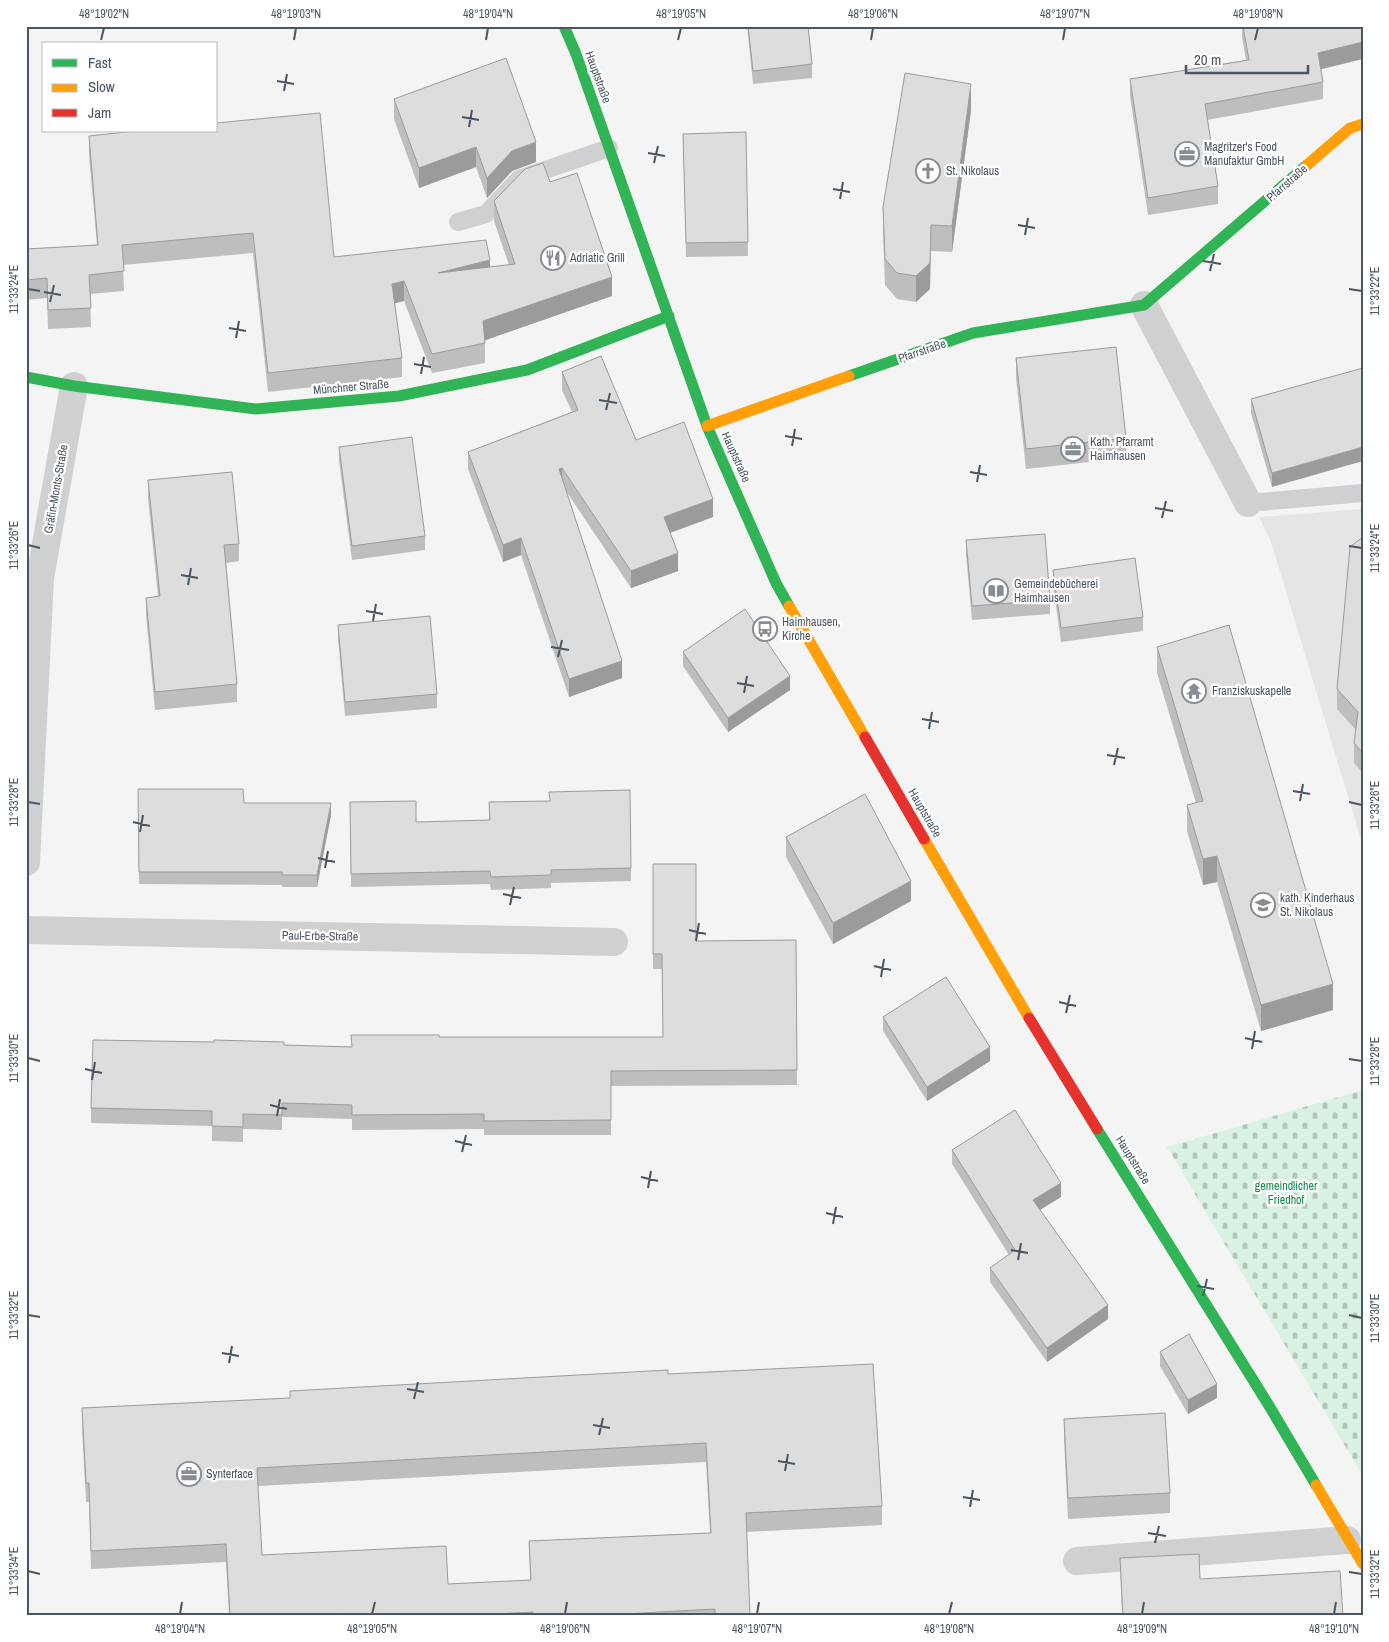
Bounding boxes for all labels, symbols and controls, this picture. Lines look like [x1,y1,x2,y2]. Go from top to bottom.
text: 48°19'02"N [79,6,129,22]
text: 48°19'03"N [271,6,321,22]
text: 48°19'04"N [463,6,513,22]
text: 48°19'05"N [656,6,706,22]
text: 48°19'06"N [848,6,898,22]
text: 48°19'07"N [1040,6,1090,22]
text: 48°19'08"N [1233,6,1283,22]
legend [42,42,218,132]
scale bar [1186,42,1309,74]
street label: Hauptstraße [581,49,615,105]
text: 20 m [1194,49,1221,70]
text: Fast [88,52,112,73]
text: Slow [88,76,115,97]
text: Jam [88,102,111,123]
place label: Magritzer's Food Manufaktur GmbH [1204,139,1284,169]
office icon: Magritzer's Food Manufaktur GmbH [1174,141,1200,167]
church icon: St. Nikolaus [915,158,941,184]
street label: Pfarrstraße [1263,161,1311,205]
place label: St. Nikolaus [946,163,999,179]
restaurant icon: Adriatic Grill [540,245,566,271]
place label: Adriatic Grill [569,250,625,266]
text: 11°33'24"E [6,265,22,313]
text: 11°33'22"E [1367,267,1383,315]
street label: Pfarrstraße [896,335,948,367]
street label: Münchner Straße [312,376,390,398]
street label: Hauptstraße [718,429,754,485]
place label: Kath. Pfarramt Haimhausen [1090,434,1154,464]
office icon: Kath. Pfarramt Haimhausen [1060,436,1086,462]
street label: Gräfin-Monts-Straße [40,443,72,535]
text: 11°33'26"E [6,521,22,569]
text: 11°33'24"E [1367,524,1383,572]
place label: Gemeindebücherei Haimhausen [1014,576,1098,606]
library icon: Gemeindebücherei Haimhausen [983,578,1009,604]
place label: Haimhausen, Kirche [782,614,841,644]
bus stop icon: Haimhausen, Kirche [752,616,778,642]
temple icon: Franziskuskapelle [1181,678,1207,704]
place label: Franziskuskapelle [1212,683,1291,699]
text: 11°33'28"E [6,778,22,826]
text: 11°33'26"E [1367,781,1383,829]
street label: Hauptstraße [905,786,945,840]
place label: kath. Kinderhaus St. Nikolaus [1280,890,1354,920]
school or university icon: kath. Kinderhaus St. Nikolaus [1250,892,1276,918]
street label: Paul-Erbe-Straße [282,927,358,945]
text: 11°33'30"E [6,1034,22,1082]
text: 11°33'28"E [1367,1037,1383,1085]
street label: Hauptstraße [1112,1133,1154,1187]
park label: gemeindlicher Friedhof [1255,1178,1318,1208]
text: 11°33'32"E [6,1291,22,1339]
text: 11°33'30"E [1367,1294,1383,1342]
office icon: Synterface [176,1461,202,1487]
place label: Synterface [206,1466,253,1482]
text: 11°33'34"E [6,1547,22,1595]
text: 11°33'32"E [1367,1550,1383,1598]
text: 48°19'04"N [155,1621,205,1637]
text: 48°19'05"N [347,1621,397,1637]
text: 48°19'06"N [540,1621,590,1637]
text: 48°19'07"N [732,1621,782,1637]
text: 48°19'08"N [924,1621,974,1637]
text: 48°19'09"N [1117,1621,1167,1637]
text: 48°19'10"N [1309,1621,1359,1637]

